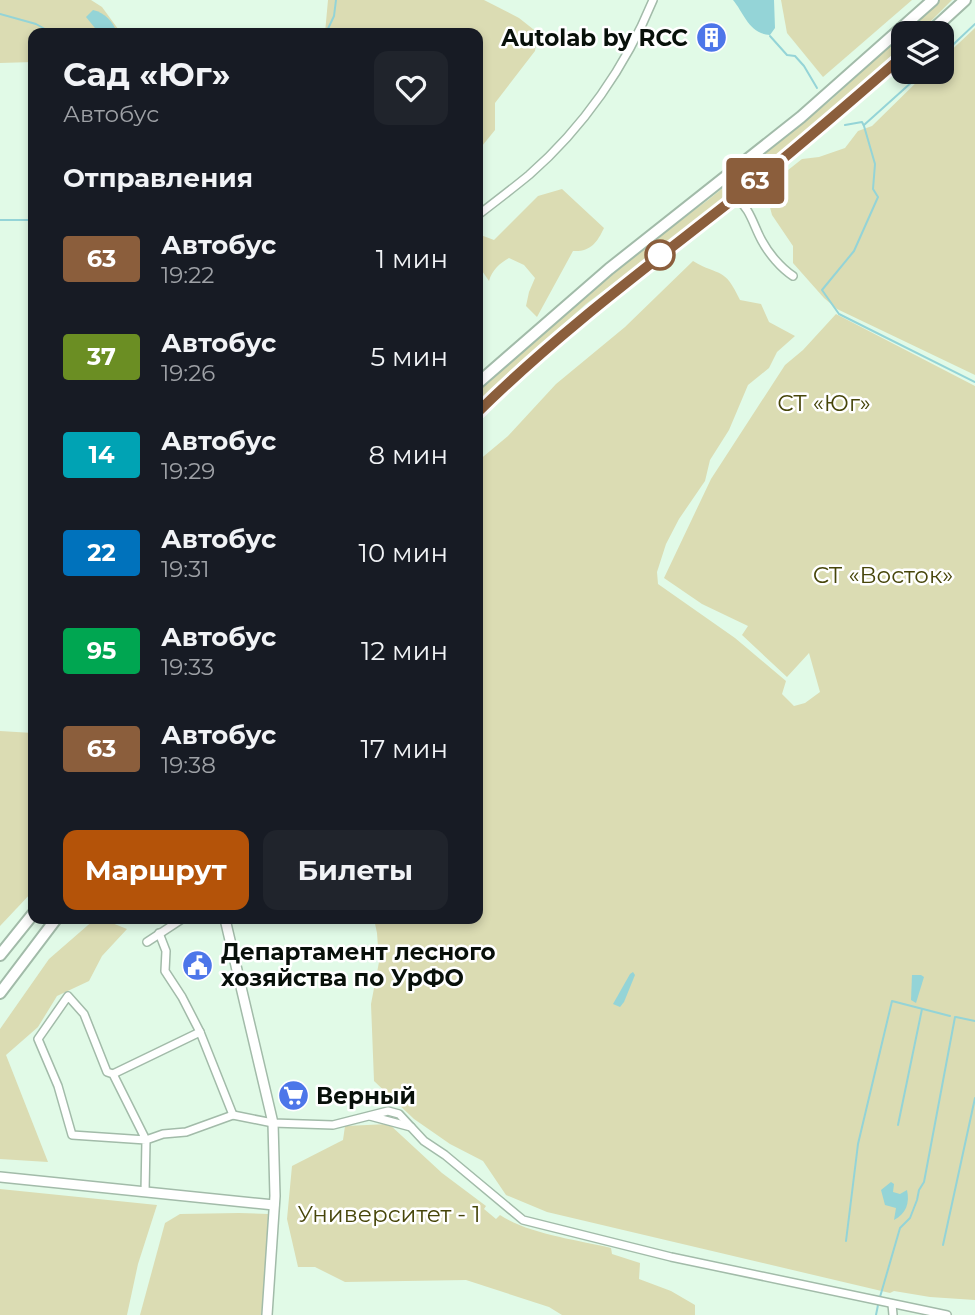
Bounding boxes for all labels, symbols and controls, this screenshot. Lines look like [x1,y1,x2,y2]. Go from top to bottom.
building icon: Autolab by RCC [694,21,728,55]
map controls [891,21,954,84]
button: layers [891,21,954,84]
place label: Autolab by RCC [500,24,688,52]
button: heart [374,51,448,125]
text: Сад «Юг» [63,54,230,94]
text: Автобус [63,100,159,128]
line badge: 63 [724,158,786,204]
text: Отправления [63,162,253,194]
text: 63 [740,166,770,195]
text: Автобус [161,229,276,261]
unlabelled marker [645,240,675,270]
text: 1 мин [376,243,448,275]
text: 63 [87,244,116,273]
text: 19:22 [161,261,214,289]
text: Автобус [161,327,276,359]
text: 5 мин [370,341,448,373]
text: 37 [87,342,116,371]
text: 19:26 [161,359,215,387]
park label: СТ «Юг» [777,389,871,417]
text: Автобус [161,425,276,457]
text: 8 мин [369,439,448,471]
text: 14 [89,440,114,469]
text: 19:29 [161,457,215,485]
text: Автобус [161,523,276,555]
text: 10 мин [359,537,448,569]
text: 22 [87,538,116,567]
text: 19:31 [161,555,209,583]
park label: СТ «Восток» [813,561,953,589]
text: Автобус [161,621,276,653]
text: 12 мин [361,635,448,667]
text: 95 [87,636,116,665]
text: 19:33 [161,653,214,681]
text: Автобус [161,719,276,751]
text: 17 мин [361,733,448,765]
text: 63 [87,734,116,763]
text: 19:38 [161,751,216,779]
button: Маршрут [63,830,249,910]
button: Билеты [263,830,448,910]
place label: Департамент лесного хозяйства по УрФО [221,938,496,992]
public building icon: Департамент лесного хозяйства по УрФО [181,948,215,982]
supermarket icon: Верный [276,1079,310,1113]
place label: Верный [316,1082,416,1110]
park label: Университет - 1 [298,1200,480,1228]

